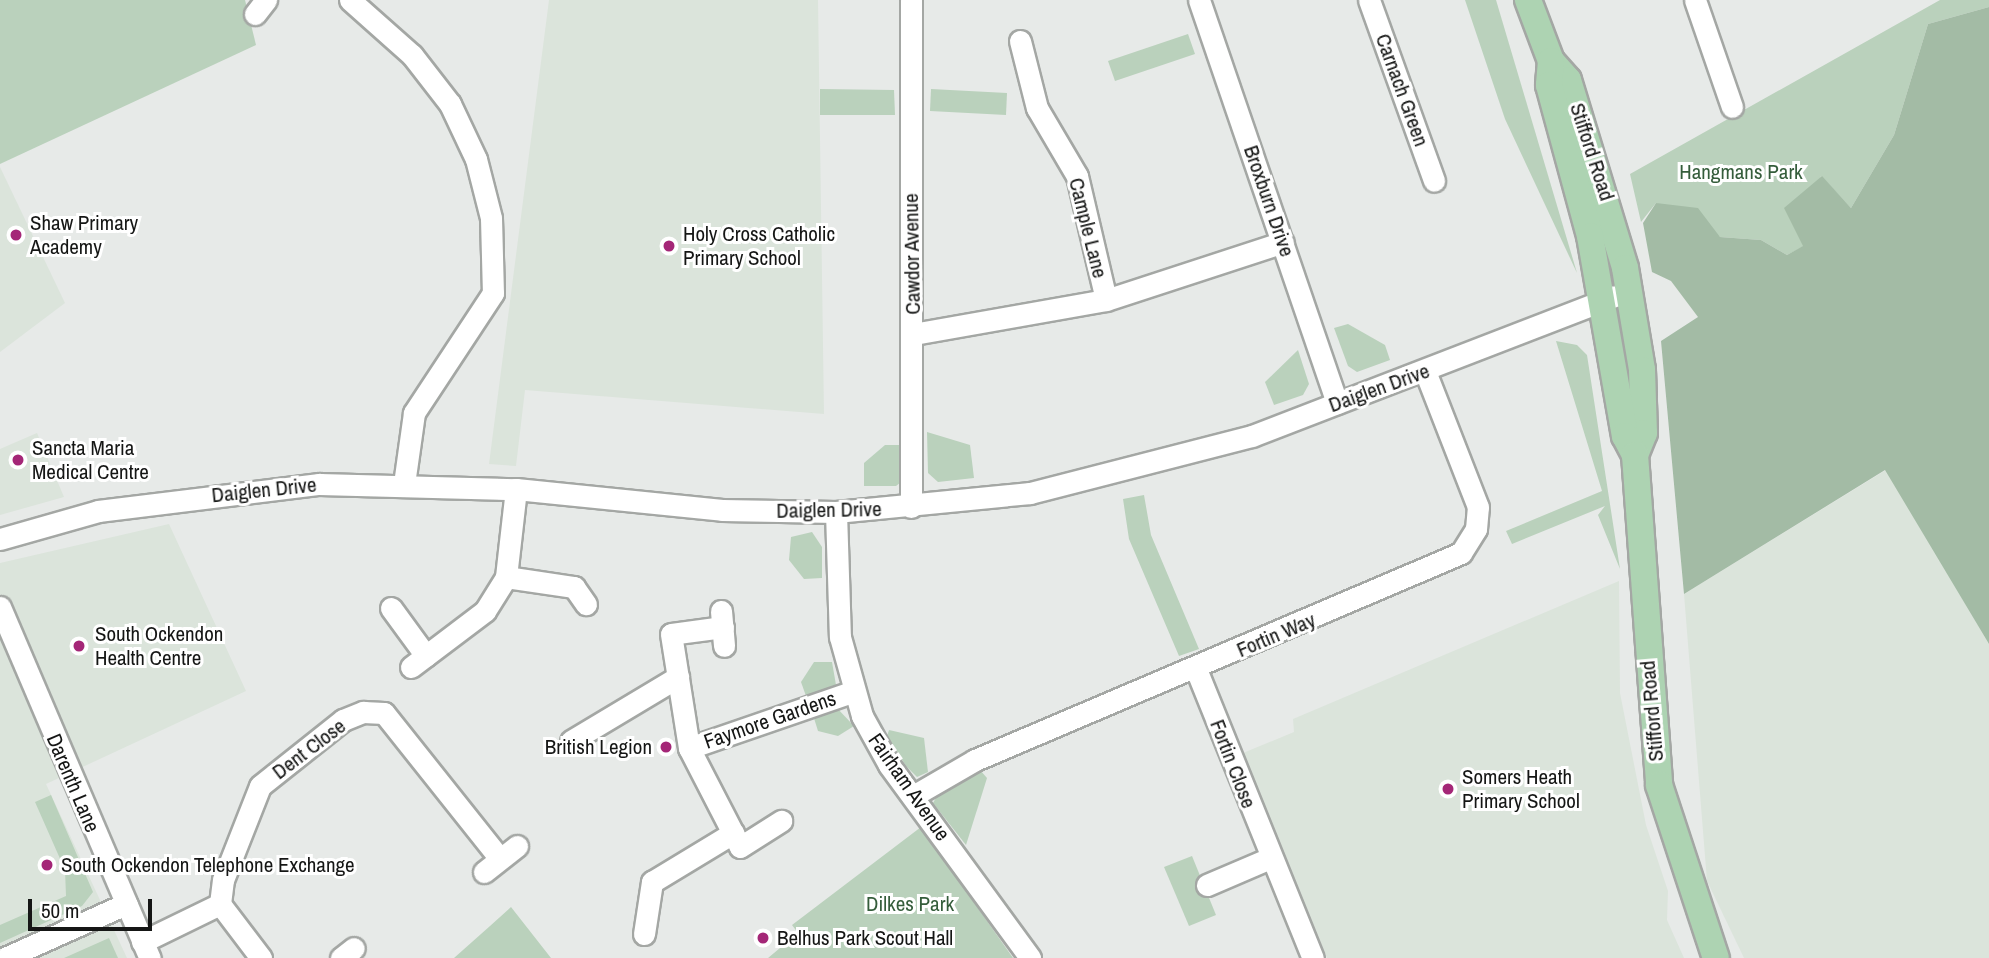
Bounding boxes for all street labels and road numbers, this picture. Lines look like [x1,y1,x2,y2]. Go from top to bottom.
street label: Carnach Green [1370,30,1434,150]
street label: Stifford Road [1564,100,1620,204]
street label: Broxburn Drive [1238,142,1300,260]
street label: Cample Lane [1063,175,1113,281]
street label: Cawdor Avenue [898,193,926,315]
street label: Daiglen Drive [1325,358,1433,418]
street label: Daiglen Drive [210,472,318,508]
street label: Daiglen Drive [776,496,882,524]
street label: Fortin Way [1233,607,1319,663]
street label: Stifford Road [1635,660,1669,762]
street label: Faymore Gardens [701,686,839,754]
street label: Dent Close [267,713,351,785]
street label: Fortin Close [1205,716,1261,812]
street label: Fairham Avenue [862,728,956,846]
street label: Darenth Lane [41,730,105,836]

